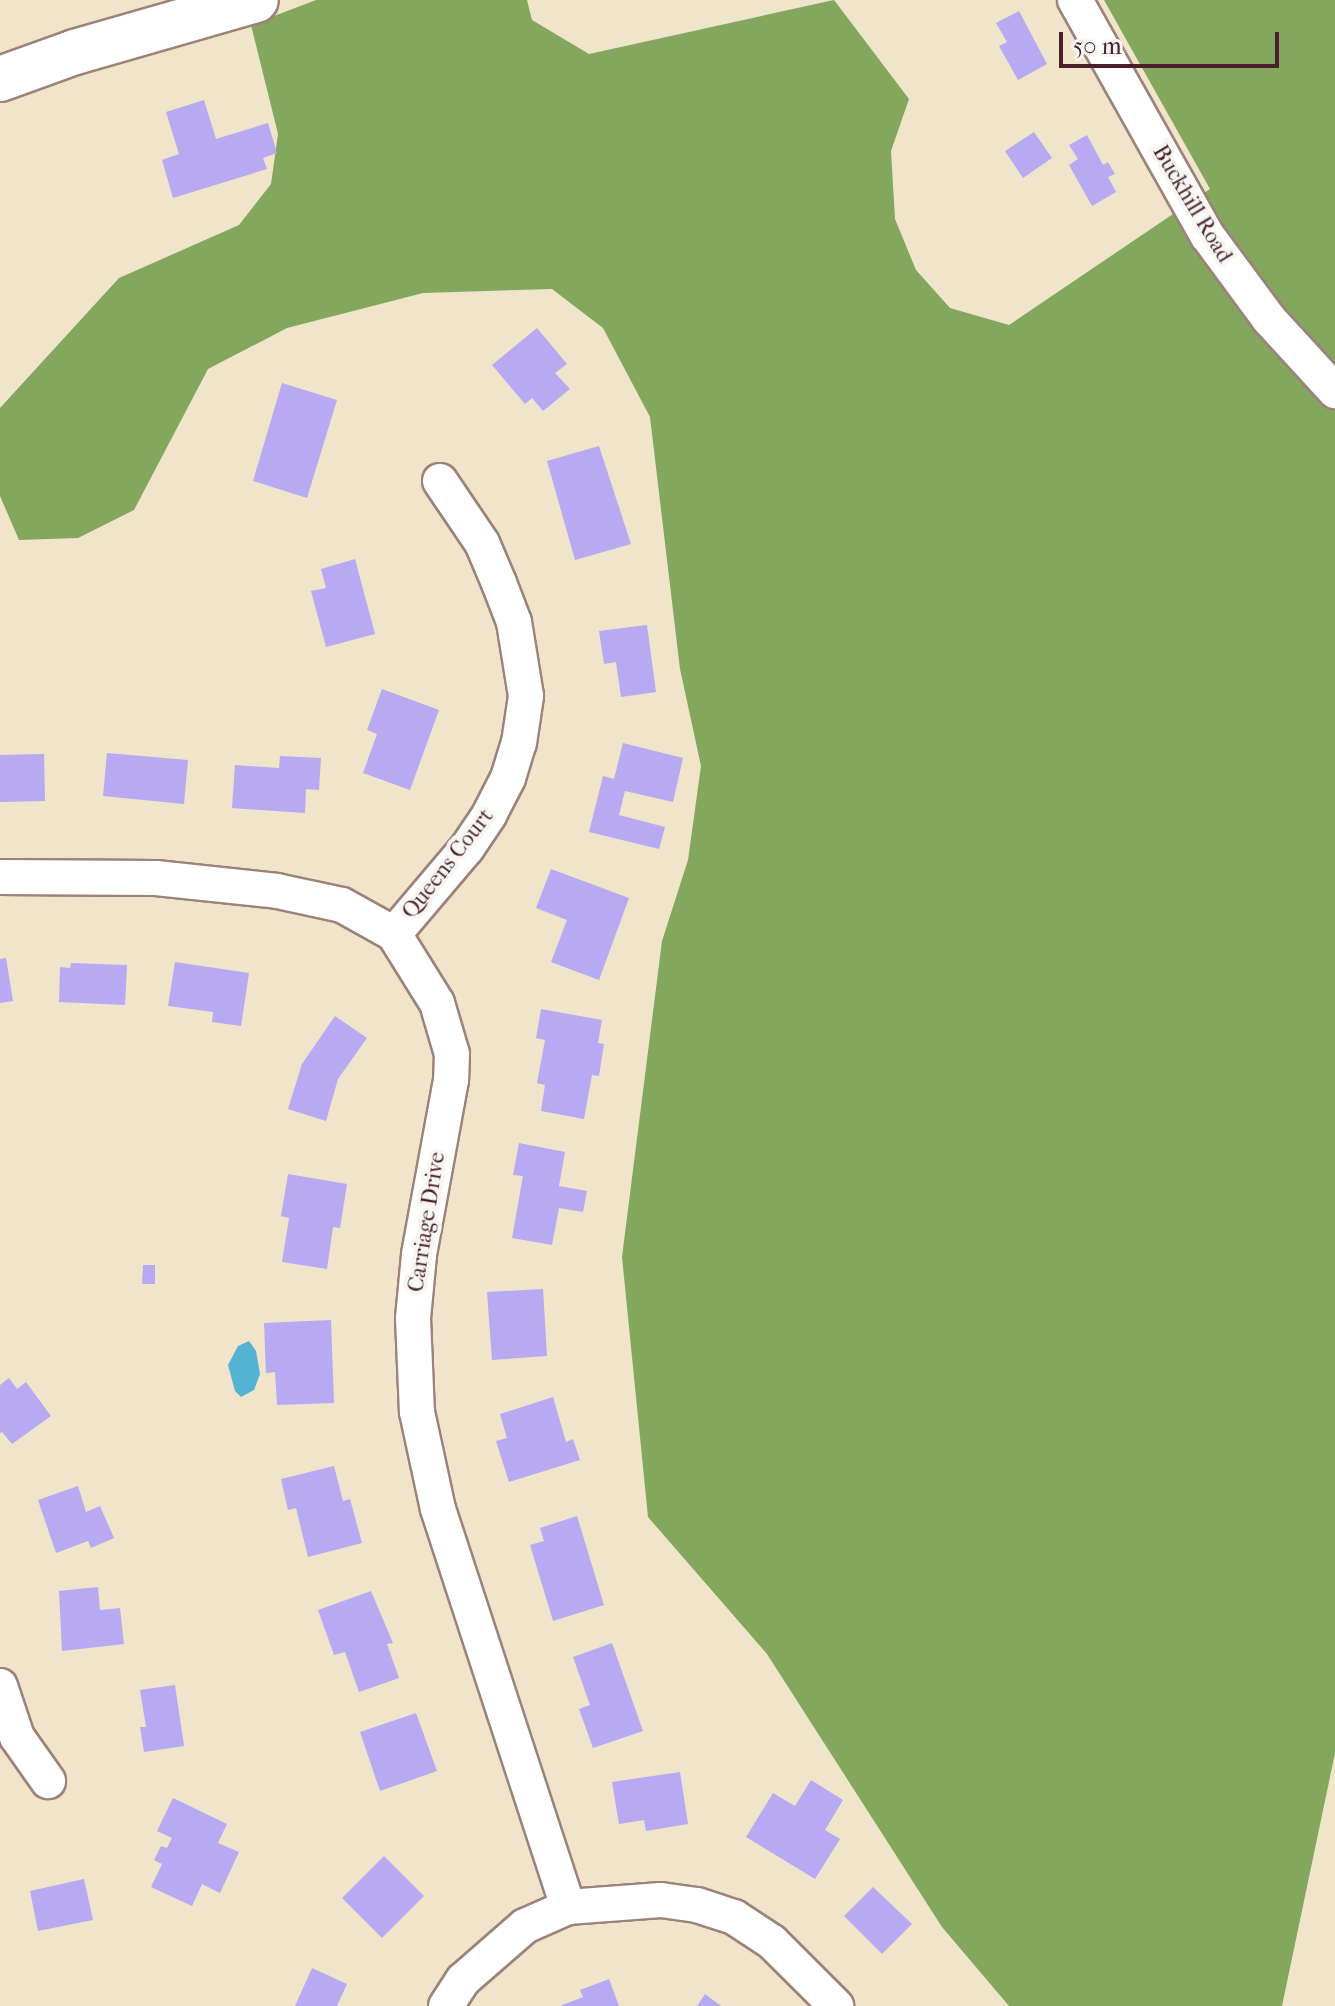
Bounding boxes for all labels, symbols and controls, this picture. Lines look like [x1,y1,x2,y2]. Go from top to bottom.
scale bar [1063,16,1283,66]
text: 50 m [1073,32,1122,60]
street label: Buckhill Road [1147,140,1237,268]
street label: Queens Court [397,804,499,924]
street label: Carriage Drive [403,1150,451,1294]

